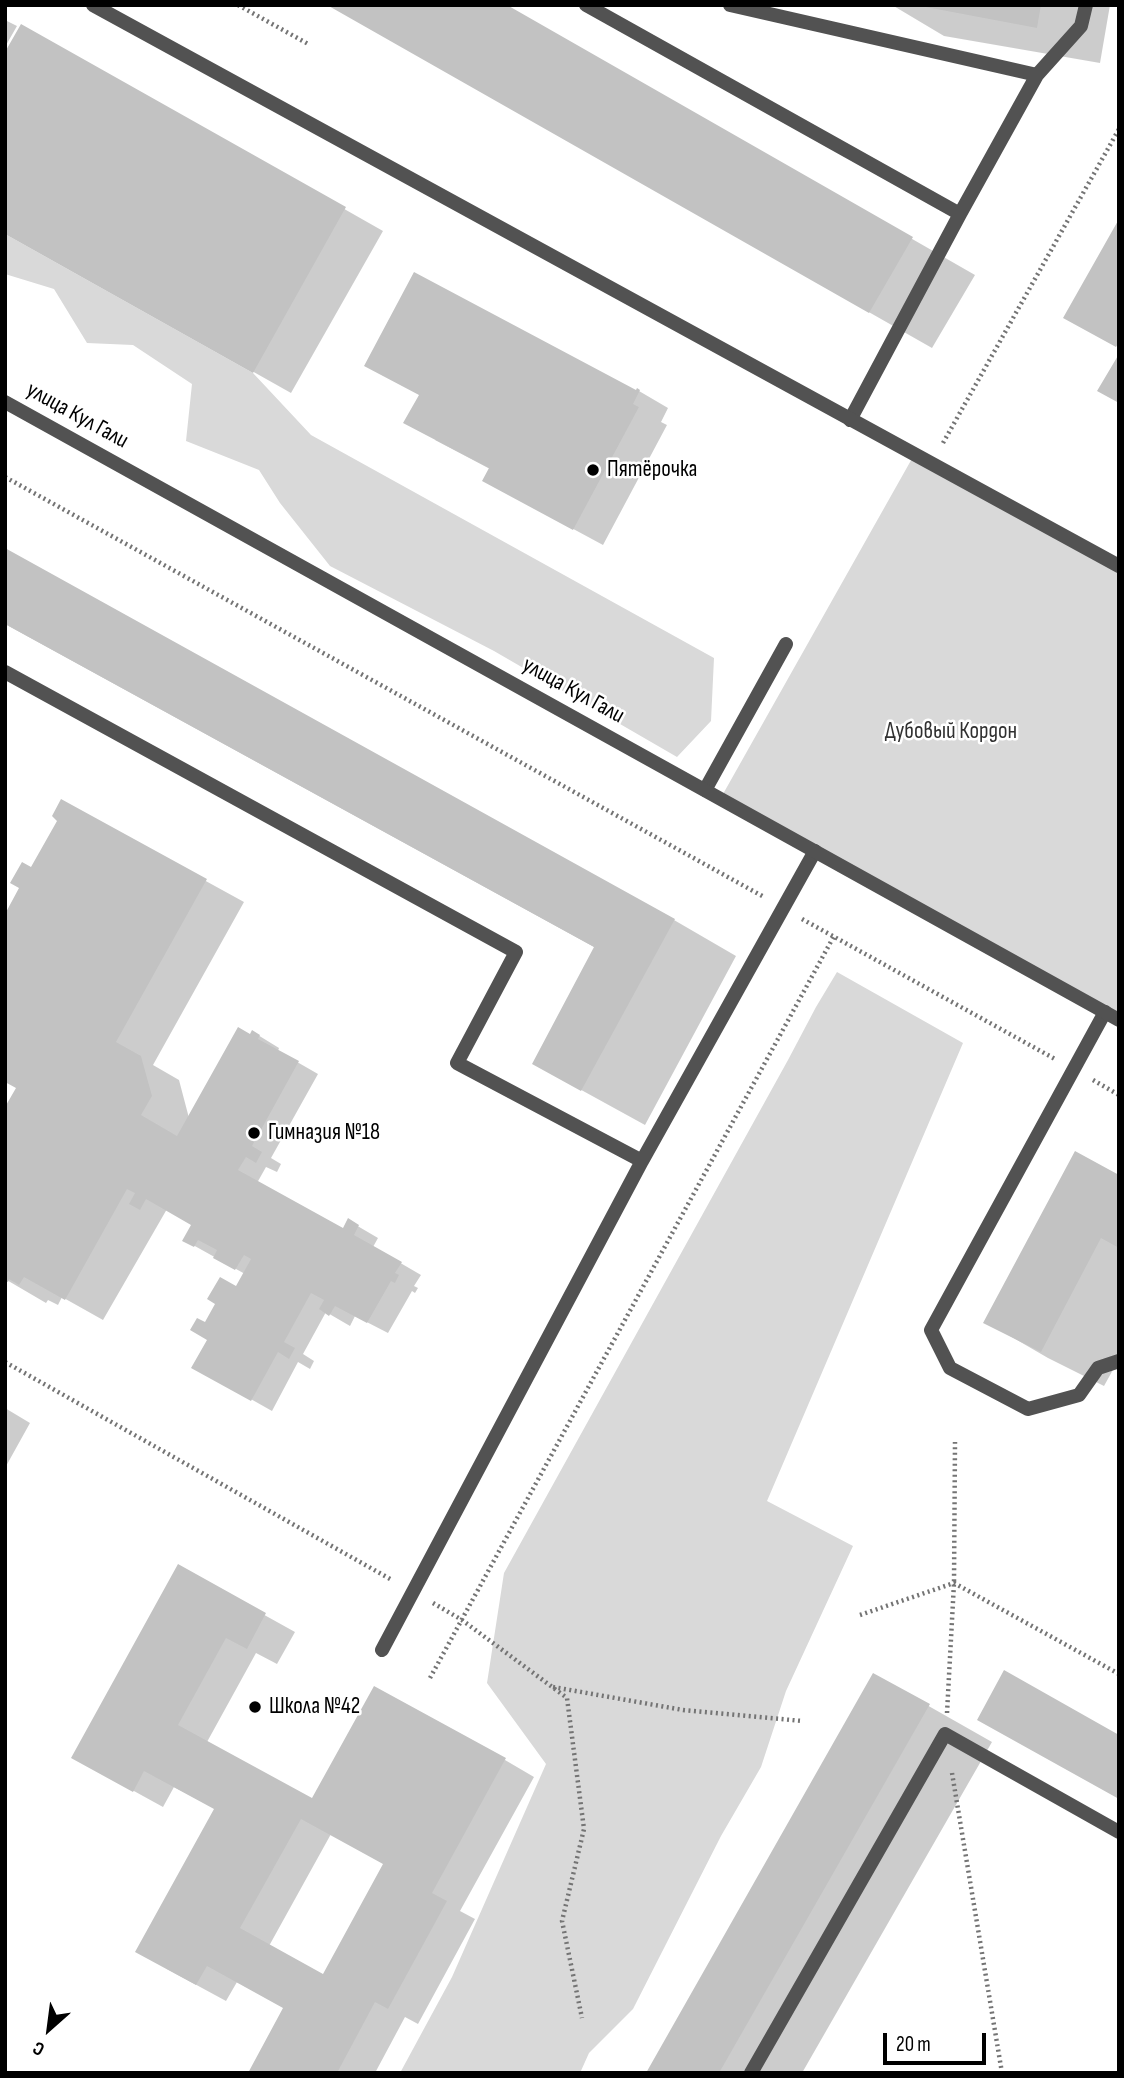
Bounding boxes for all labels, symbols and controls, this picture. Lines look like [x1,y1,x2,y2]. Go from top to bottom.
street label: улица Кул Гали [21,377,133,455]
place label: Пятёрочка [607,456,697,484]
marker: Пятёрочка [585,462,601,478]
street label: улица Кул Гали [517,652,629,730]
park label: Дубовый Кордон [885,718,1017,746]
place label: Гимназия №18 [268,1119,380,1147]
marker: Гимназия №18 [246,1125,262,1141]
place label: Школа №42 [269,1693,360,1721]
marker: Школа №42 [247,1699,263,1715]
north arrow [14,1994,84,2064]
scale bar [886,2018,989,2062]
text: 20 m [896,2032,931,2057]
text: С [29,2036,49,2060]

